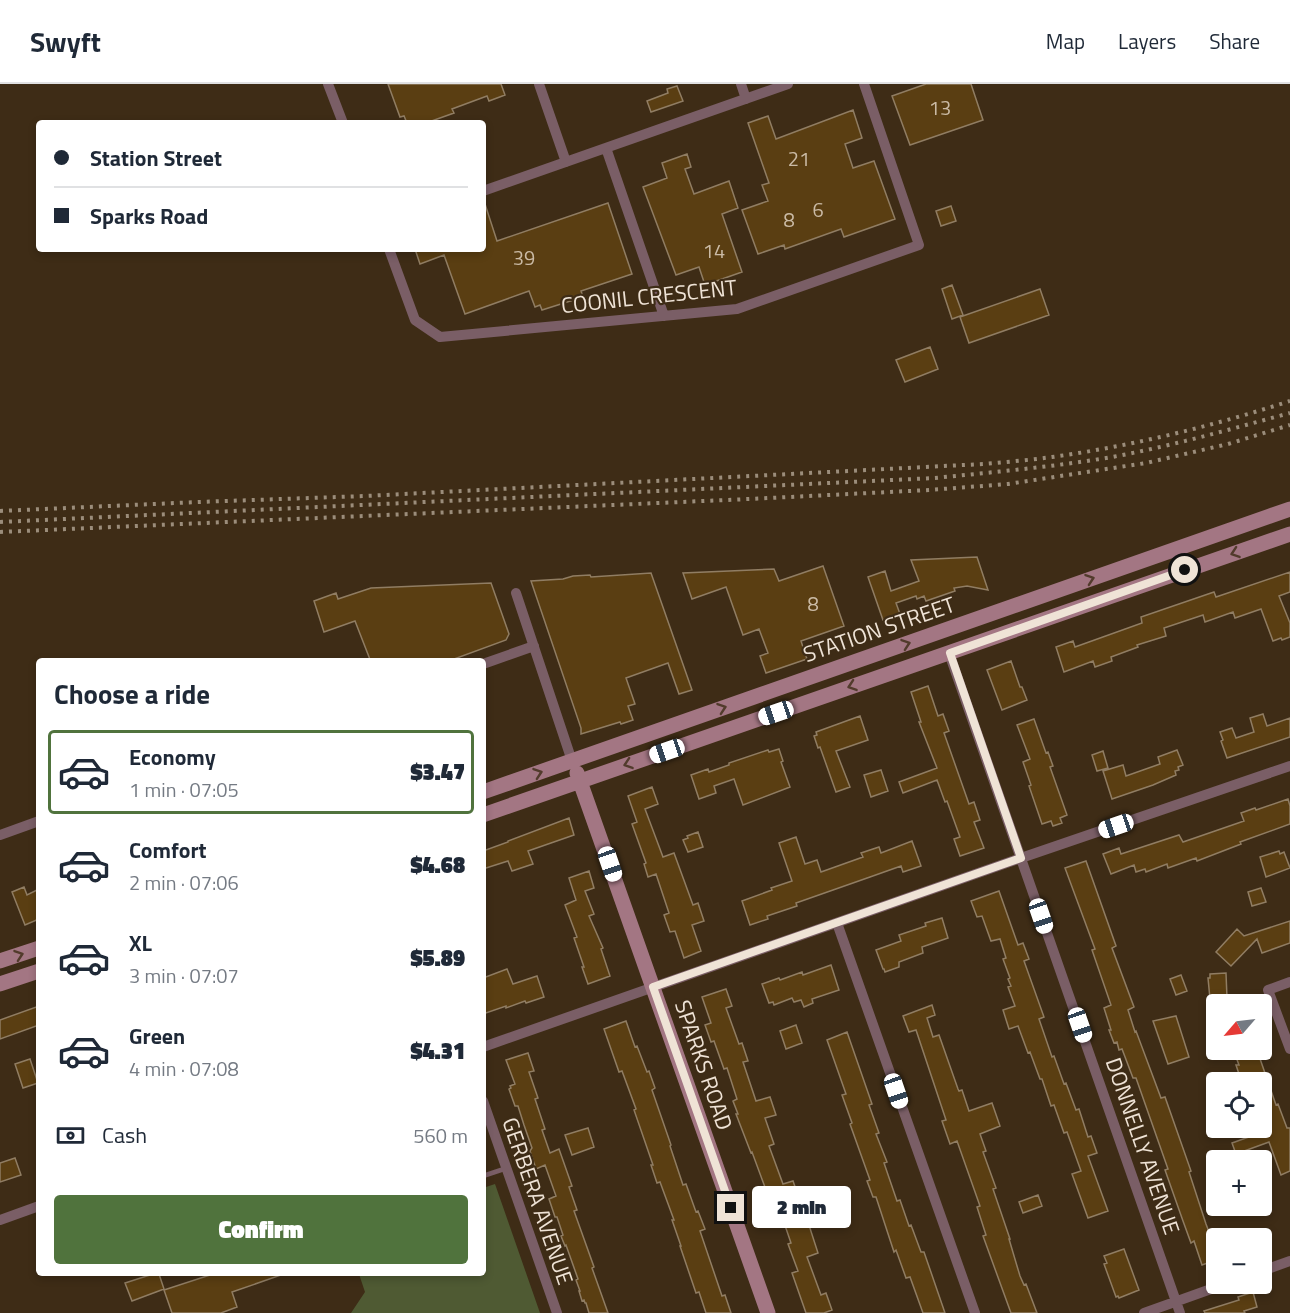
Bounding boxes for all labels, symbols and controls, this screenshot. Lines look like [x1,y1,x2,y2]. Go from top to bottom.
text: Swyft [30,20,101,63]
text: Map [1046,25,1085,57]
text: Layers [1118,25,1176,57]
text: Share [1209,25,1260,57]
house number: 13 [929,92,951,123]
text: Station Street [90,141,222,175]
house number: 21 [788,143,810,174]
house number: 6 [812,194,824,225]
text: Sparks Road [90,199,208,233]
house number: 8 [783,204,795,235]
house number: 14 [703,235,725,266]
house number: 39 [513,242,535,273]
street label: COONIL CRESCENT [559,270,739,322]
one-way arrow [1230,546,1241,559]
route start [1171,556,1198,583]
one-way arrow [1084,574,1095,586]
street label: STATION STREET [798,587,960,671]
house number: 8 [807,588,819,619]
one-way arrow [900,638,911,651]
text: Choose a ride [54,673,210,714]
one-way arrow [847,679,858,692]
car [756,699,796,727]
one-way arrow [716,703,727,715]
car [647,737,687,765]
text: Economy [129,740,216,774]
icon: car [57,745,111,799]
text: $3.47 [410,755,465,789]
one-way arrow [624,757,634,770]
one-way arrow [532,767,543,780]
text: 1 min · 07:05 [129,774,239,805]
car [1096,812,1136,840]
text: Comfort [129,833,207,867]
icon: car [57,838,111,892]
car [596,844,624,884]
text: $4.68 [410,848,465,882]
text: 2 min · 07:06 [129,867,239,898]
car [1027,896,1055,936]
text: XL [129,926,152,960]
icon: car [57,931,111,985]
text: $5.89 [410,941,465,975]
one-way arrow [14,949,24,962]
text: 3 min · 07:07 [129,960,239,991]
north arrow [1206,994,1272,1060]
map controls [1206,994,1272,1294]
street label: SPARKS ROAD [666,995,742,1135]
car [1066,1005,1094,1045]
text: Green [129,1019,185,1053]
icon: car [57,1024,111,1078]
text: $4.31 [410,1034,465,1068]
text: 4 min · 07:08 [129,1053,239,1084]
street label: DONNELLY AVENUE [1097,1053,1189,1239]
car [882,1071,910,1111]
button: locate [1206,1072,1272,1138]
street label: GERBERA AVENUE [493,1113,583,1289]
text: Cash [102,1118,147,1152]
icon: cash [54,1119,87,1152]
text: 560 m [413,1120,468,1151]
button: + [1206,1150,1272,1216]
callout: 2 min [752,1187,851,1229]
text: 2 min [777,1191,826,1222]
route end [717,1194,744,1221]
button: Confirm [54,1195,468,1264]
button: − [1206,1228,1272,1294]

